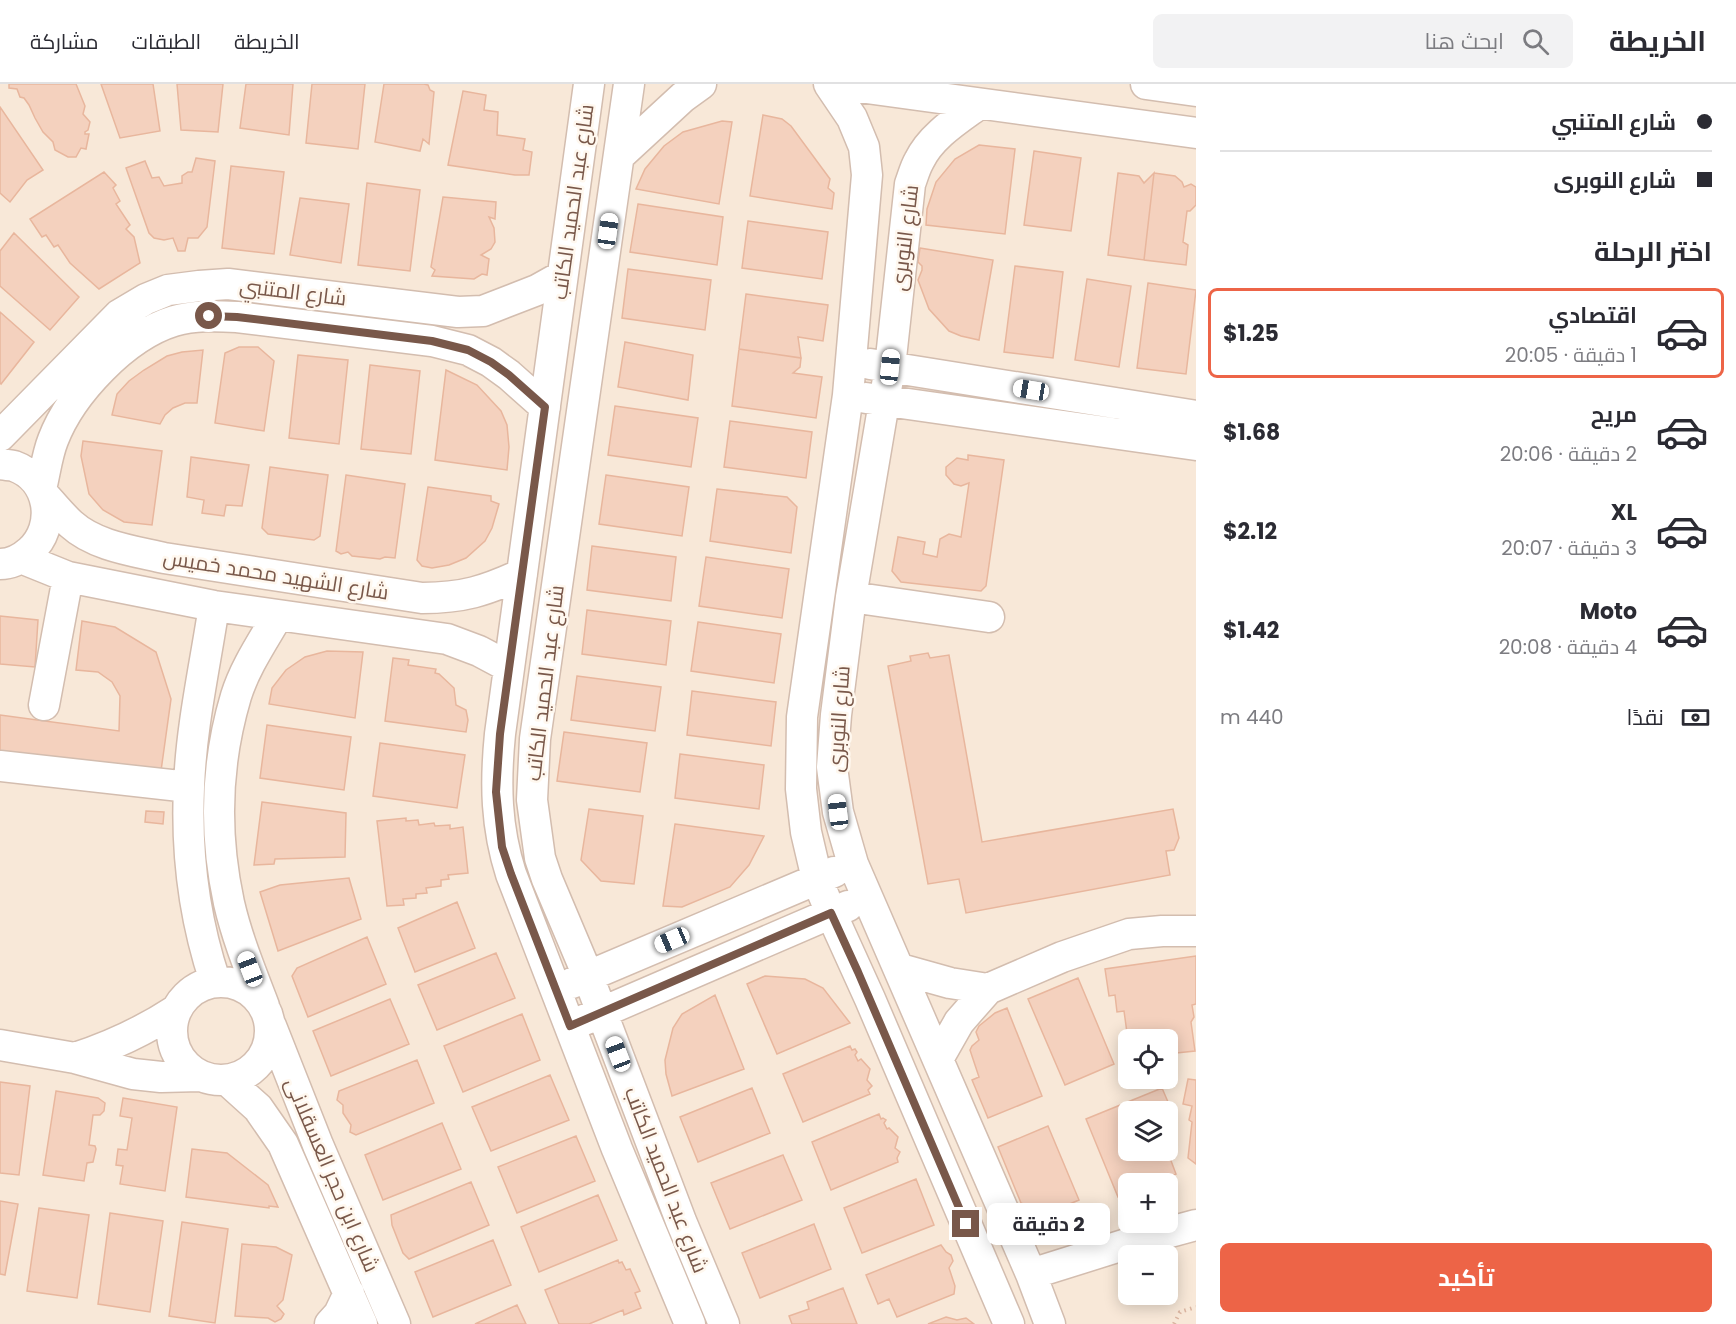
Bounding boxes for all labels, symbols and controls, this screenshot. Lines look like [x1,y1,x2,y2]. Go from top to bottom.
search box [1153,14,1573,68]
text: الخريطة [1609,22,1706,61]
icon: search [1519,25,1552,58]
text: ابحث هنا [1425,26,1504,57]
text: مشاركة [30,27,99,56]
text: الطبقات [132,27,201,56]
text: الخريطة [234,27,300,56]
street label: شارع عبد الحميد الكاتب [544,102,601,302]
text: شارع المتنبي [1552,107,1676,138]
text: شارع النوبرى [1554,165,1676,196]
street label: شارع النوبرى [884,183,925,293]
car [597,212,619,250]
text: اختر الرحلة [1594,233,1712,270]
street label: شارع المتنبي [238,271,348,314]
text: اقتصادي [1548,300,1637,331]
route start [195,302,222,329]
icon: car [1655,306,1709,360]
text: $1.25 [1223,318,1279,349]
text: 1 دقيقة · 20:05 [1505,341,1637,369]
car [879,348,901,386]
car [1012,378,1050,402]
text: مريح [1591,399,1637,430]
icon: car [1655,405,1709,459]
text: $1.68 [1223,417,1280,448]
text: 2 دقيقة · 20:06 [1500,440,1637,468]
text: XL [1611,497,1637,528]
icon: car [1655,504,1709,558]
text: $2.12 [1223,516,1277,547]
text: 3 دقيقة · 20:07 [1501,534,1637,562]
street label: شارع الشهيد محمد خميس [161,542,391,607]
street label: شارع عبد الحميد الكاتب [518,583,571,783]
text: Moto [1580,596,1637,627]
icon: car [1655,603,1709,657]
text: $1.42 [1223,615,1279,646]
text: 4 دقيقة · 20:08 [1499,633,1637,661]
street label: شارع النوبرى [820,665,857,773]
icon: cash [1679,701,1712,734]
text: نقدًا [1626,702,1664,733]
text: 440 m [1220,703,1284,731]
car [827,793,849,831]
car [652,925,692,955]
car [235,949,265,989]
map controls [1118,1029,1178,1305]
button: locate [1118,1029,1178,1089]
car [603,1034,633,1074]
street label: شارع ابن حجر العسقلانى [278,1073,387,1276]
street label: شارع عبد الحميد الكاتب [618,1083,715,1277]
button: layers [1118,1101,1178,1161]
button: + [1118,1173,1178,1233]
callout: 2 دقيقة [987,1203,1110,1245]
route end [952,1210,979,1237]
text: 2 دقيقة [1012,1210,1085,1238]
button: تأكيد [1220,1243,1712,1312]
button: − [1118,1245,1178,1305]

